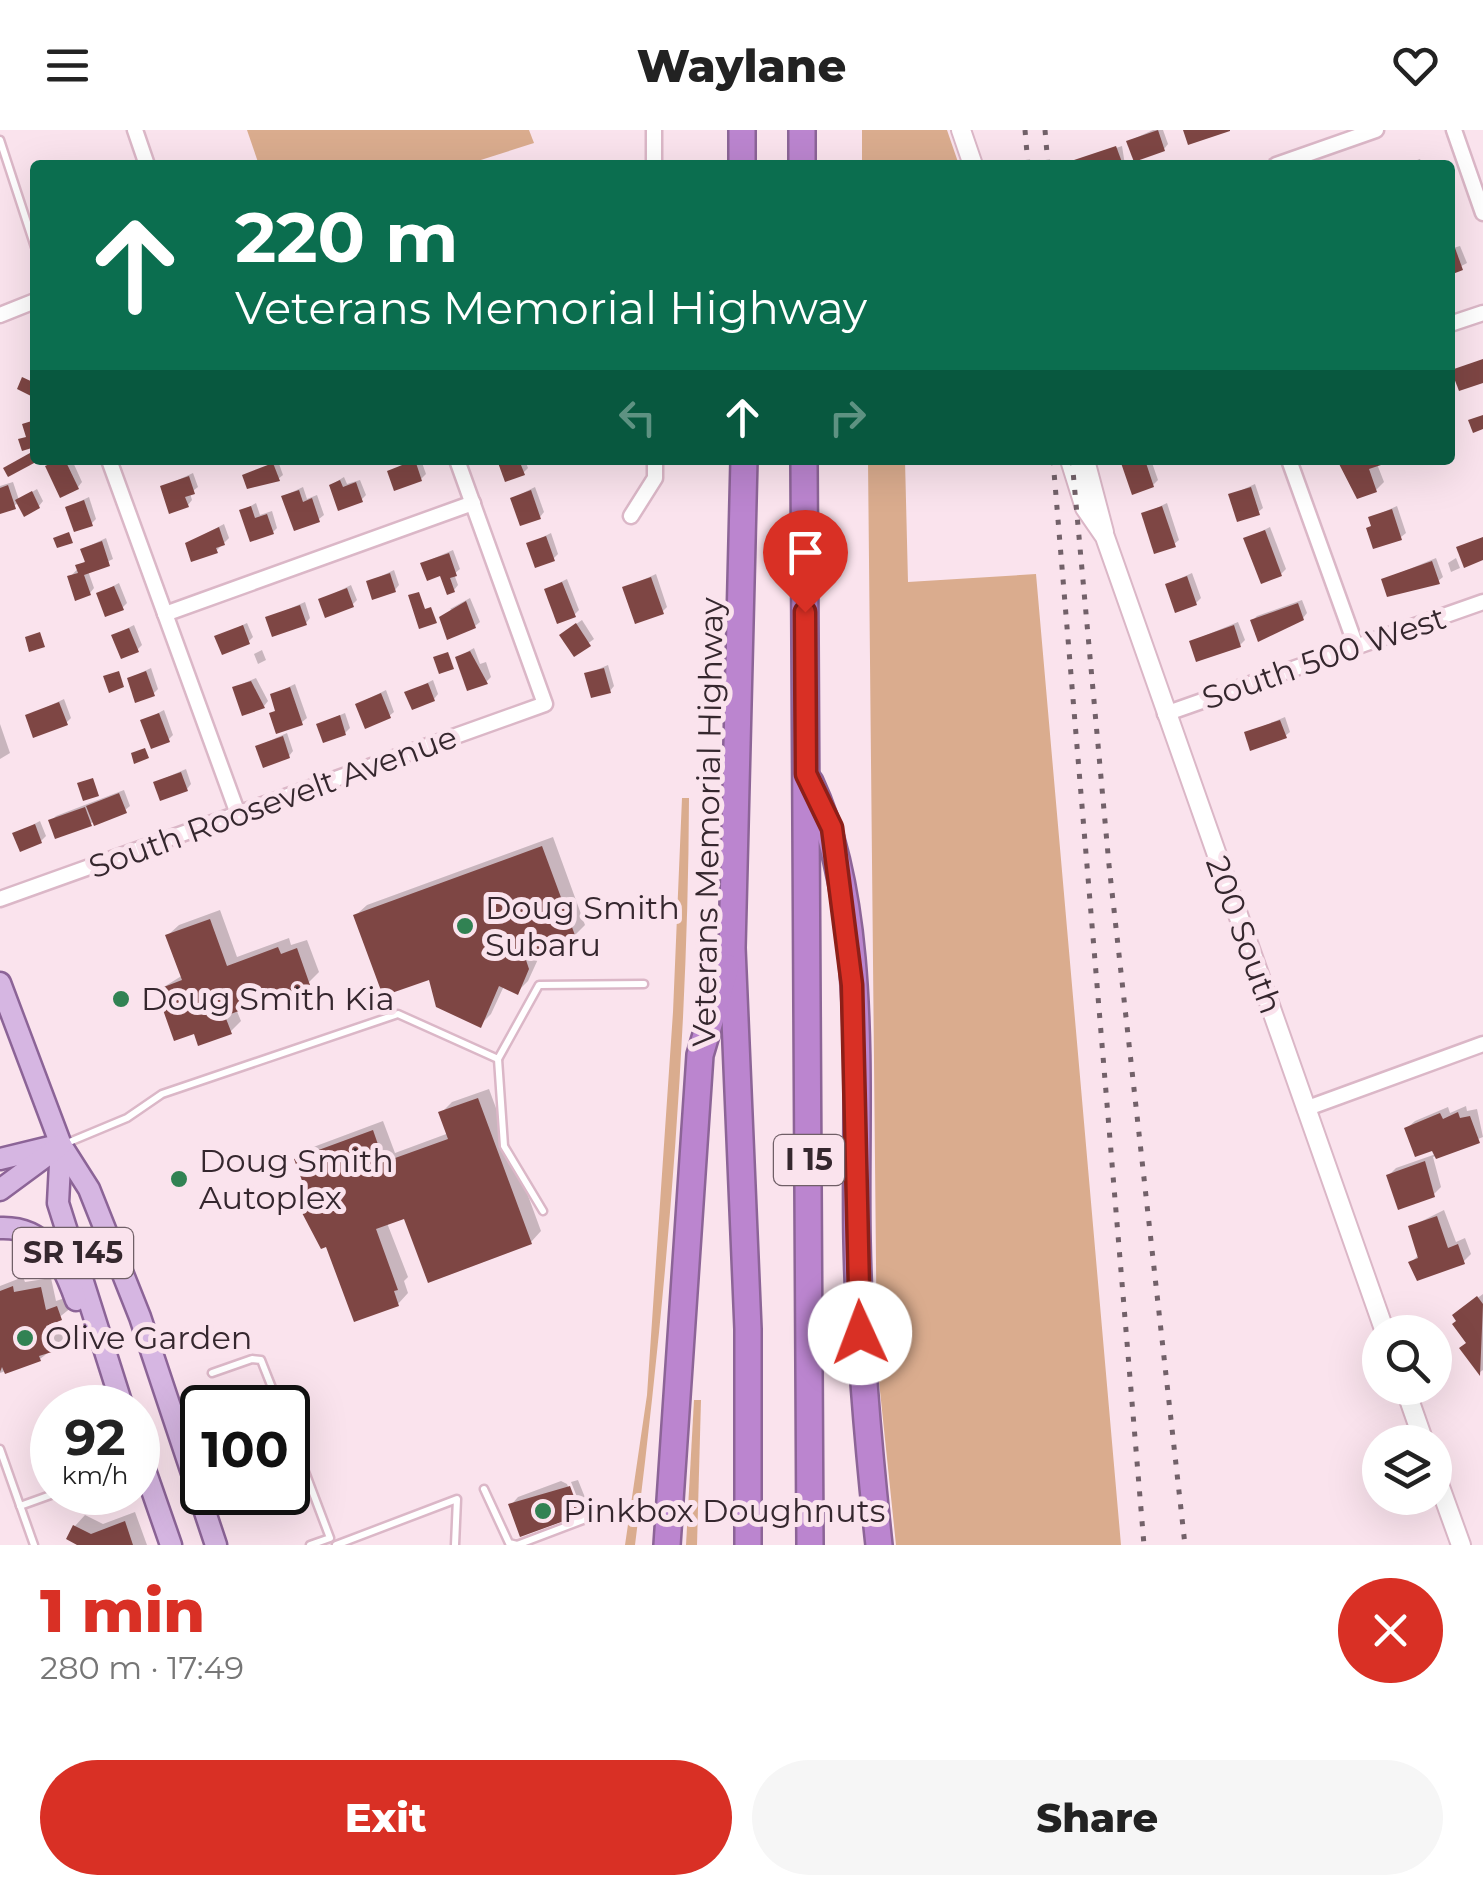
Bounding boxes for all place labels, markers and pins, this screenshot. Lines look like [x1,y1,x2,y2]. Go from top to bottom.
pin [763,510,848,613]
place label: Doug Smith Subaru [485,888,680,964]
marker: Doug Smith Subaru [454,915,476,937]
place label: Doug Smith Kia [141,979,395,1018]
marker: Doug Smith Kia [110,988,132,1010]
place label: Doug Smith Autoplex [199,1141,394,1217]
marker: Doug Smith Autoplex [168,1168,190,1190]
place label: Olive Garden [45,1318,252,1357]
marker: Olive Garden [14,1327,36,1349]
place label: Pinkbox Doughnuts [563,1491,885,1530]
marker: Pinkbox Doughnuts [532,1500,554,1522]

